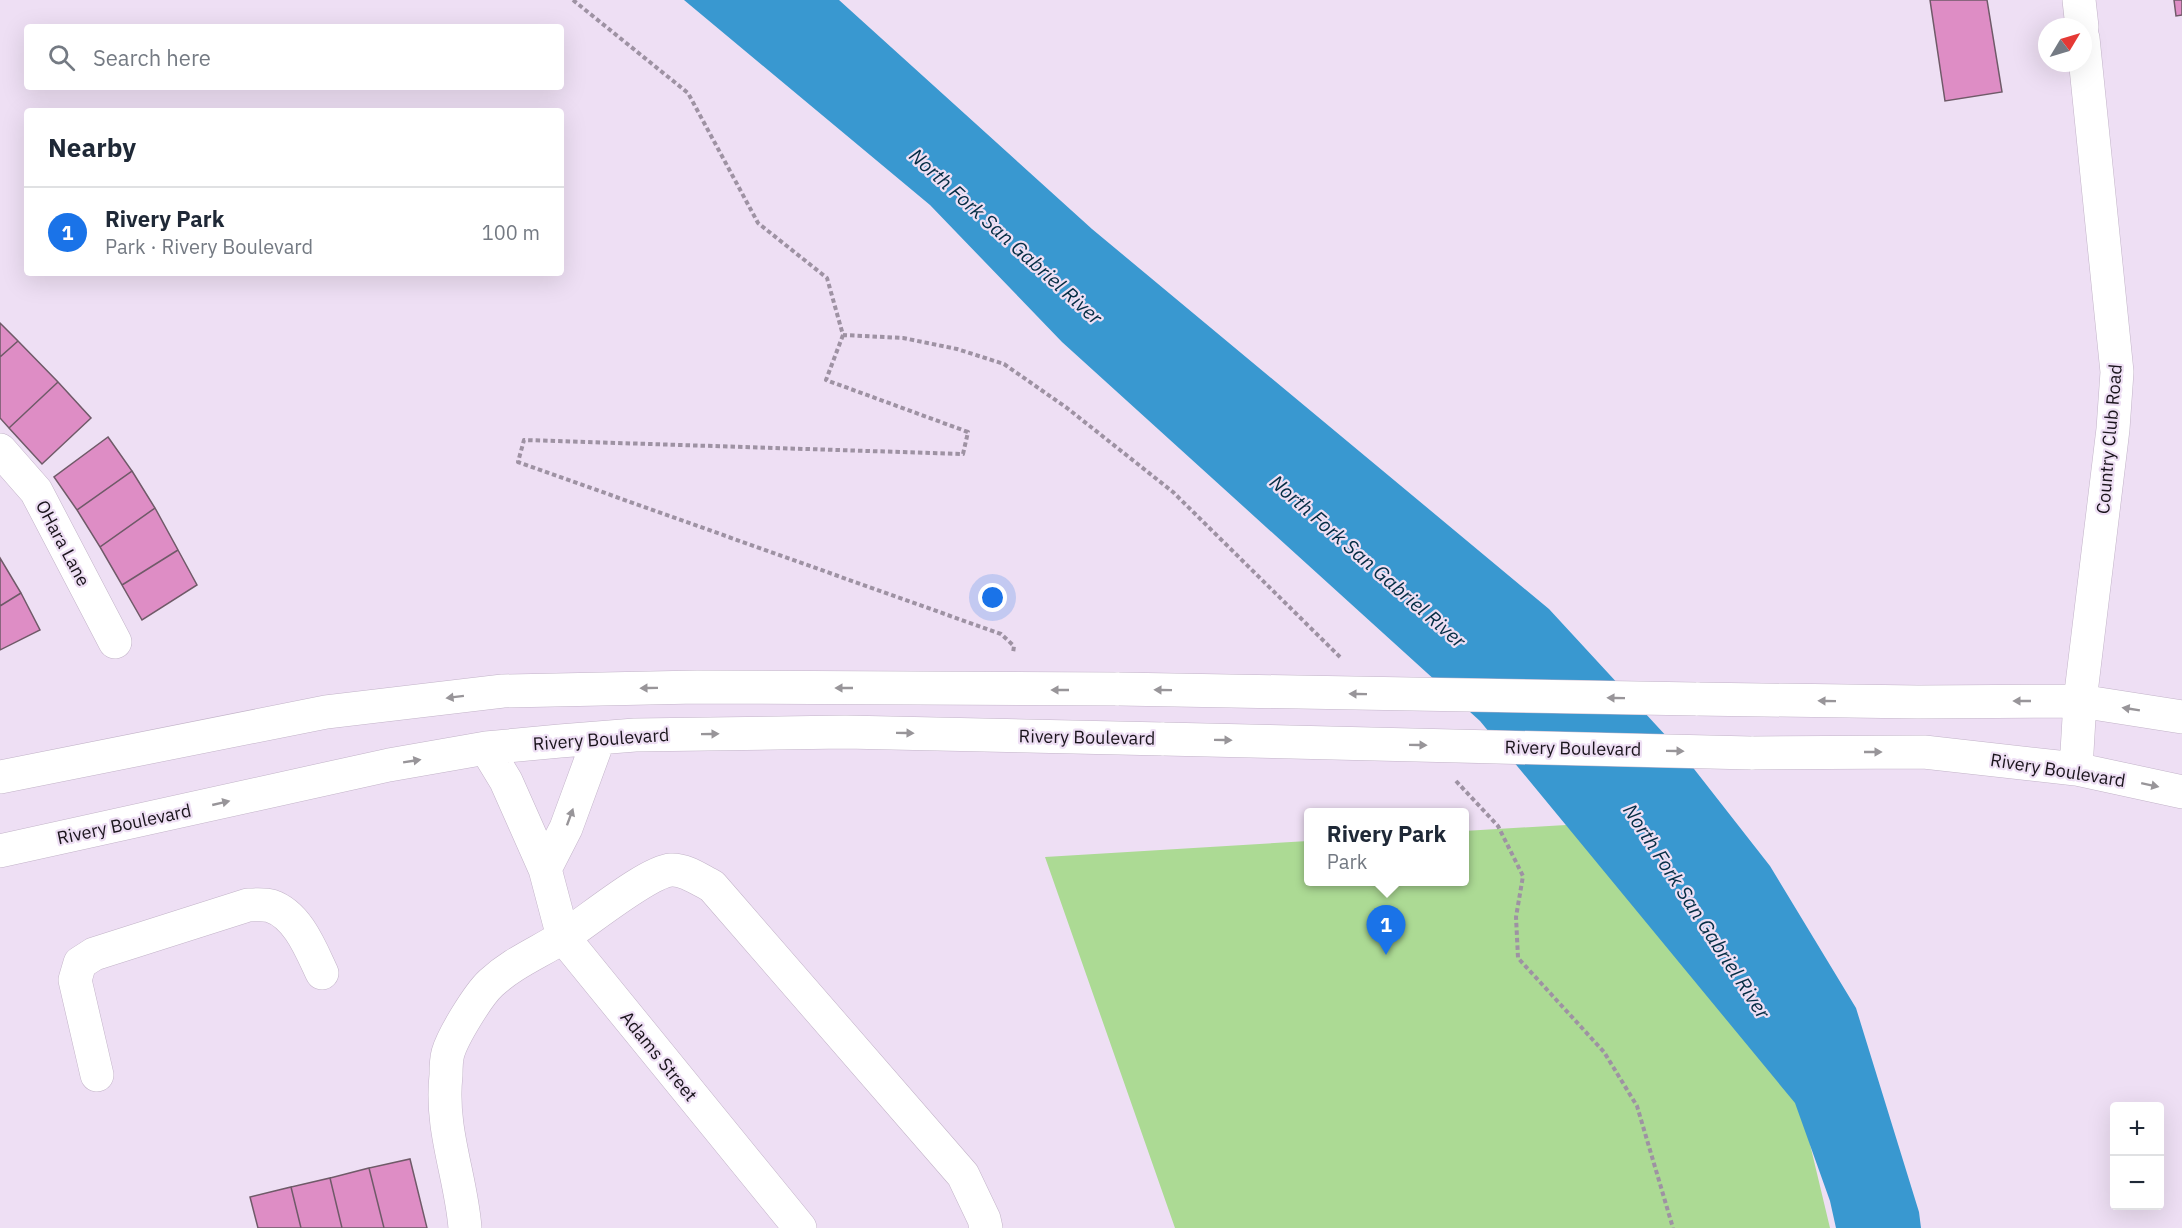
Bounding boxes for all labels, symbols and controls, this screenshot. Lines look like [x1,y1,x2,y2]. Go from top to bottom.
north arrow [2038,18,2092,72]
search box [24,24,564,90]
icon: search [45,41,78,74]
text: Search here [93,43,211,72]
text: Nearby [48,130,136,164]
water label: North Fork San Gabriel River [904,142,1109,331]
text: Rivery Park [105,204,224,233]
text: 1 [62,219,74,246]
text: 100 m [482,219,540,246]
text: Park · Rivery Boulevard [105,233,313,260]
street label: Country Club Road [2091,363,2127,515]
water label: North Fork San Gabriel River [1264,468,1472,654]
street label: OHara Lane [31,496,95,590]
your location [978,583,1007,612]
one-way arrow [640,683,659,693]
one-way arrow [835,683,854,693]
one-way arrow [1051,685,1070,695]
one-way arrow [1154,685,1173,695]
one-way arrow [1349,689,1368,698]
one-way arrow [445,692,464,702]
one-way arrow [1607,693,1626,703]
one-way arrow [1817,696,1836,706]
one-way arrow [2012,697,2031,706]
one-way arrow [2122,704,2141,713]
street label: Rivery Boulevard [532,723,670,755]
street label: Rivery Boulevard [1019,724,1155,750]
one-way arrow [896,728,915,738]
one-way arrow [701,729,720,739]
one-way arrow [1213,735,1232,745]
street label: Rivery Boulevard [1505,735,1641,761]
one-way arrow [1408,740,1427,749]
one-way arrow [1666,746,1685,755]
one-way arrow [1863,747,1882,757]
street label: Rivery Boulevard [1989,748,2127,792]
one-way arrow [402,756,421,765]
one-way arrow [2140,781,2159,790]
one-way arrow [212,798,231,807]
water label: North Fork San Gabriel River [1617,798,1777,1024]
street label: Rivery Boulevard [55,799,193,849]
one-way arrow [566,807,576,825]
popup [1304,808,1469,886]
text: Rivery Park [1327,819,1446,848]
text: Park [1327,848,1367,875]
pin: 1 [1366,906,1406,955]
street label: Adams Street [616,1006,702,1106]
map controls [2110,1102,2164,1210]
button: + [2110,1102,2164,1156]
button: − [2110,1156,2164,1210]

